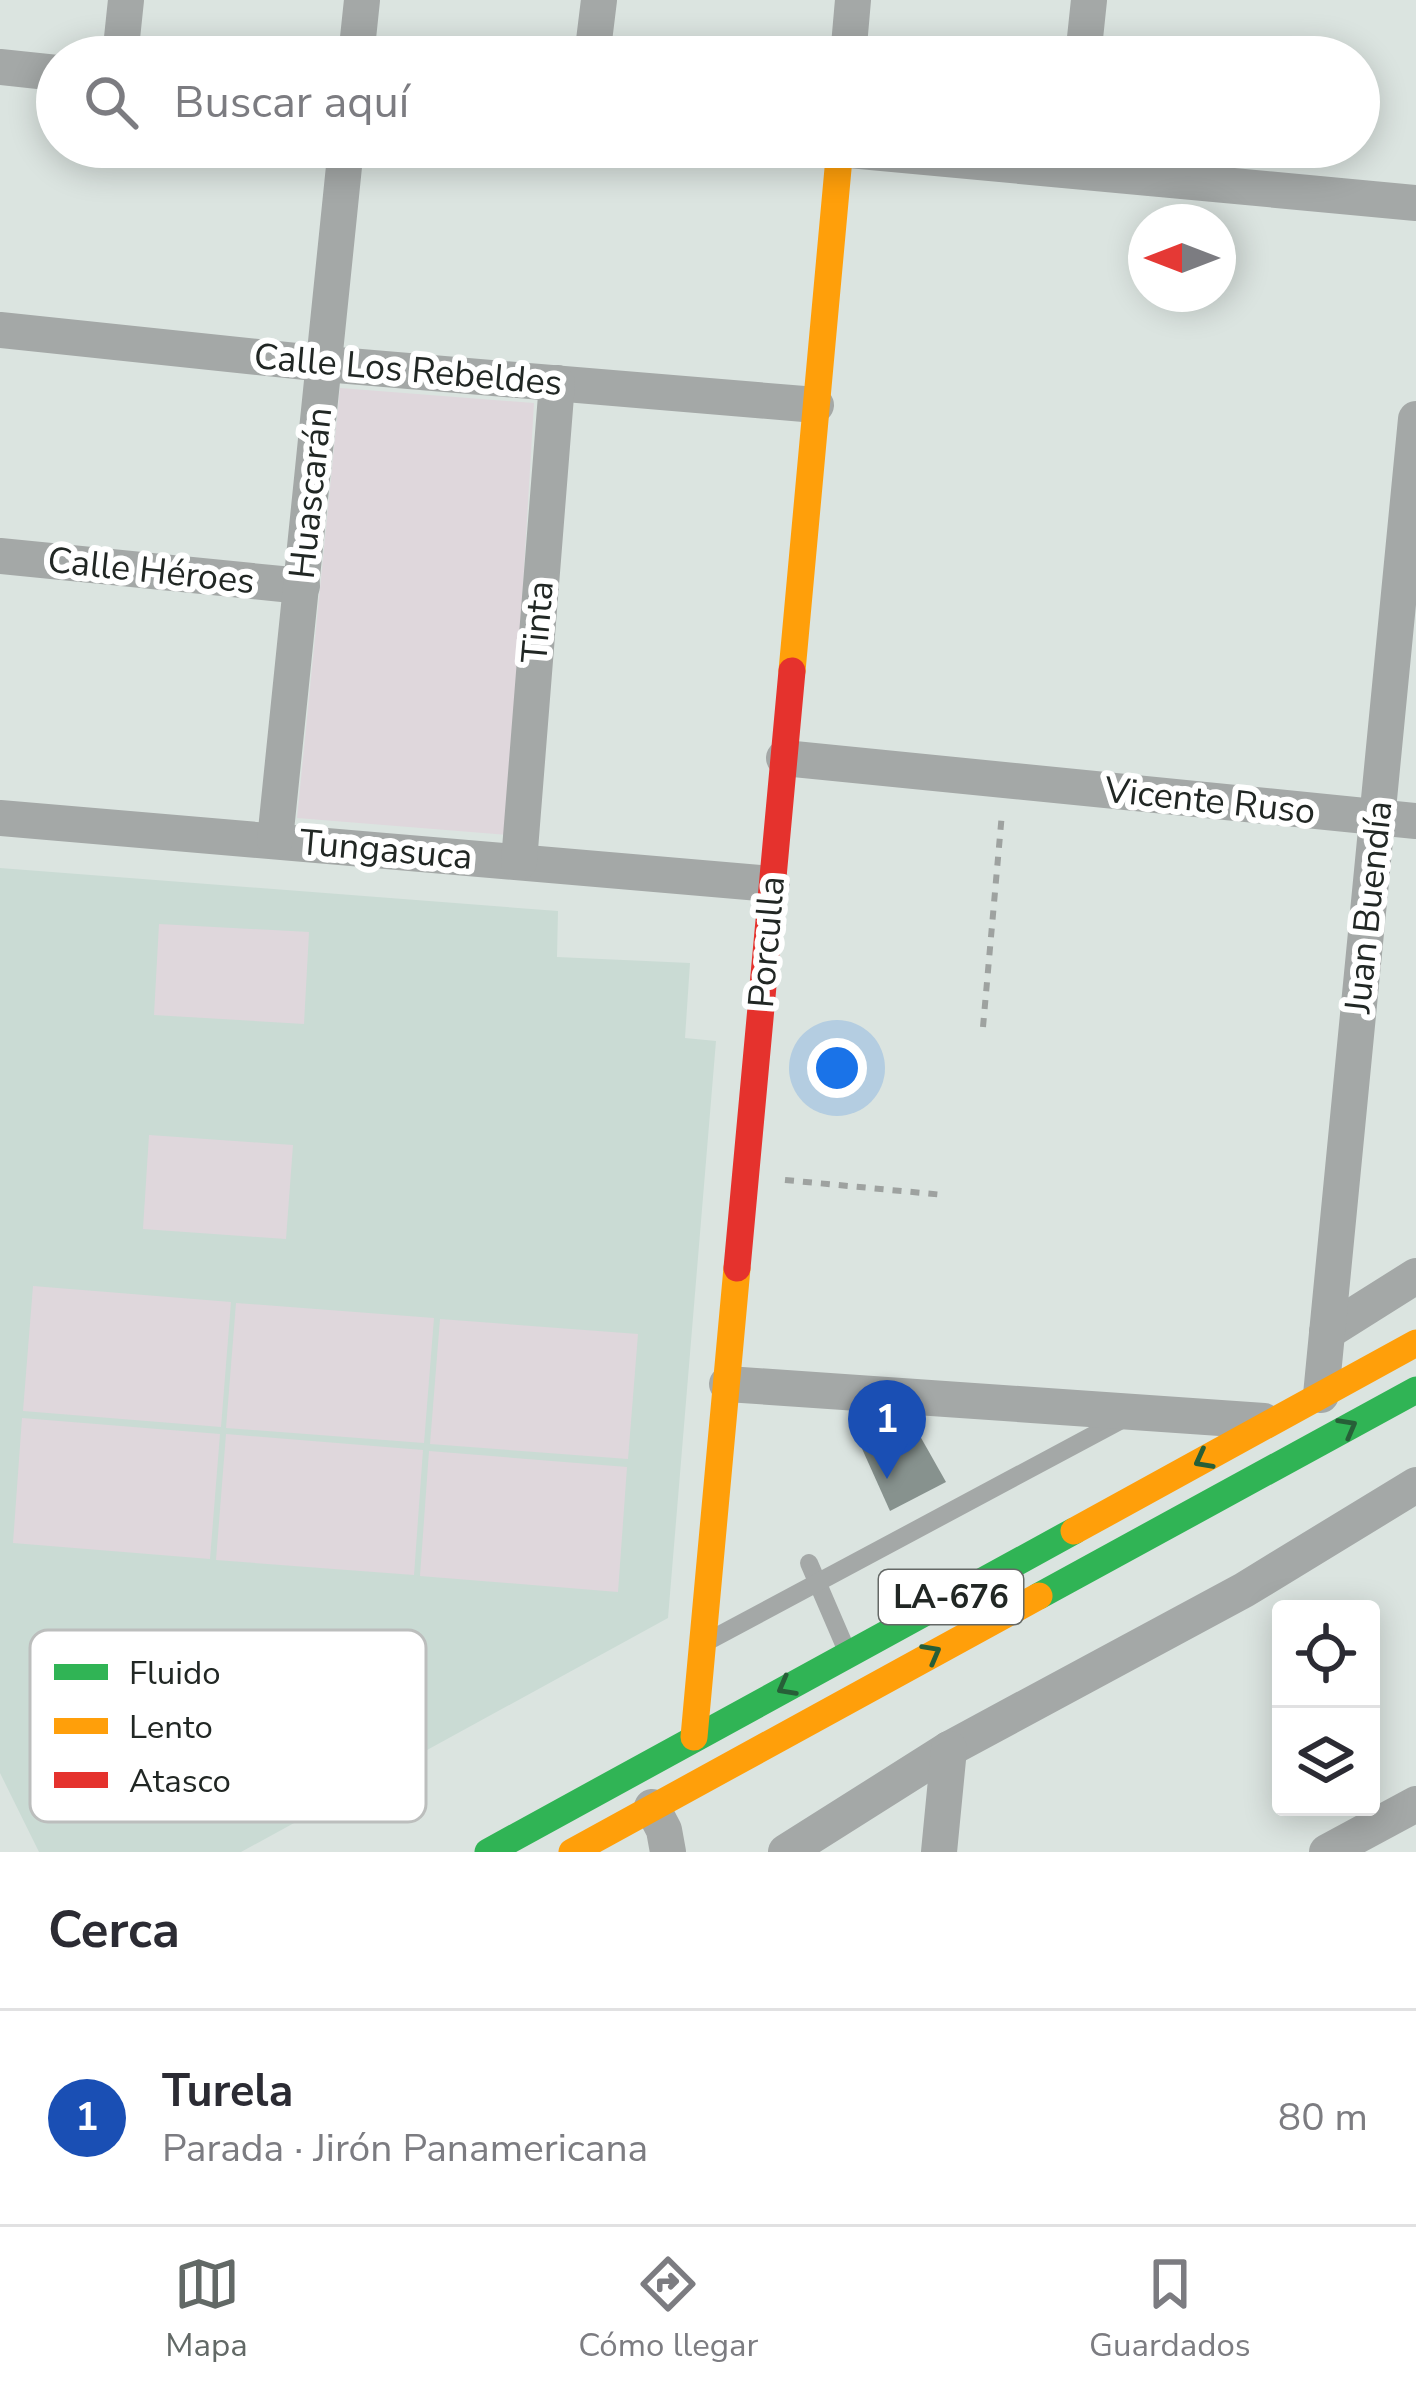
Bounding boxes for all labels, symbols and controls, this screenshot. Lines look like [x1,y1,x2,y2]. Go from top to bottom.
search box [36,36,1380,168]
icon: search [78,69,144,135]
text: Buscar aquí [174,72,409,133]
north arrow [1128,204,1236,312]
street label: Calle Los Rebeldes [252,332,564,408]
street label: Huascarán [278,405,344,581]
street label: Calle Héroes [45,536,257,606]
street label: Tinta [510,579,566,665]
street label: Vicente Ruso [1101,765,1318,836]
street label: Juan Buendía [1333,798,1405,1017]
street label: Tungasuca [298,818,474,882]
street label: Porculla [737,874,797,1010]
your location [807,1038,867,1098]
pin: 1 [848,1380,926,1479]
one-way arrow [1336,1418,1357,1441]
one-way arrow [1194,1446,1215,1469]
road number: LA-676 [879,1570,1023,1624]
map controls [1272,1600,1380,1816]
button: locate [1272,1600,1380,1708]
legend [30,1630,426,1822]
one-way arrow [920,1644,941,1667]
text: Fluido [129,1651,221,1696]
one-way arrow [778,1672,799,1695]
text: Lento [129,1705,213,1750]
button: layers [1272,1708,1380,1816]
text: Atasco [129,1759,231,1804]
text: Cerca [48,1895,180,1965]
text: Turela [162,2061,293,2122]
text: 1 [75,2091,99,2144]
text: 80 m [1278,2091,1368,2144]
text: Parada · Jirón Panamericana [162,2122,648,2175]
tab: Mapa [165,2251,248,2368]
tab: Cómo llegar [578,2251,758,2368]
tab: Guardados [1089,2251,1251,2368]

